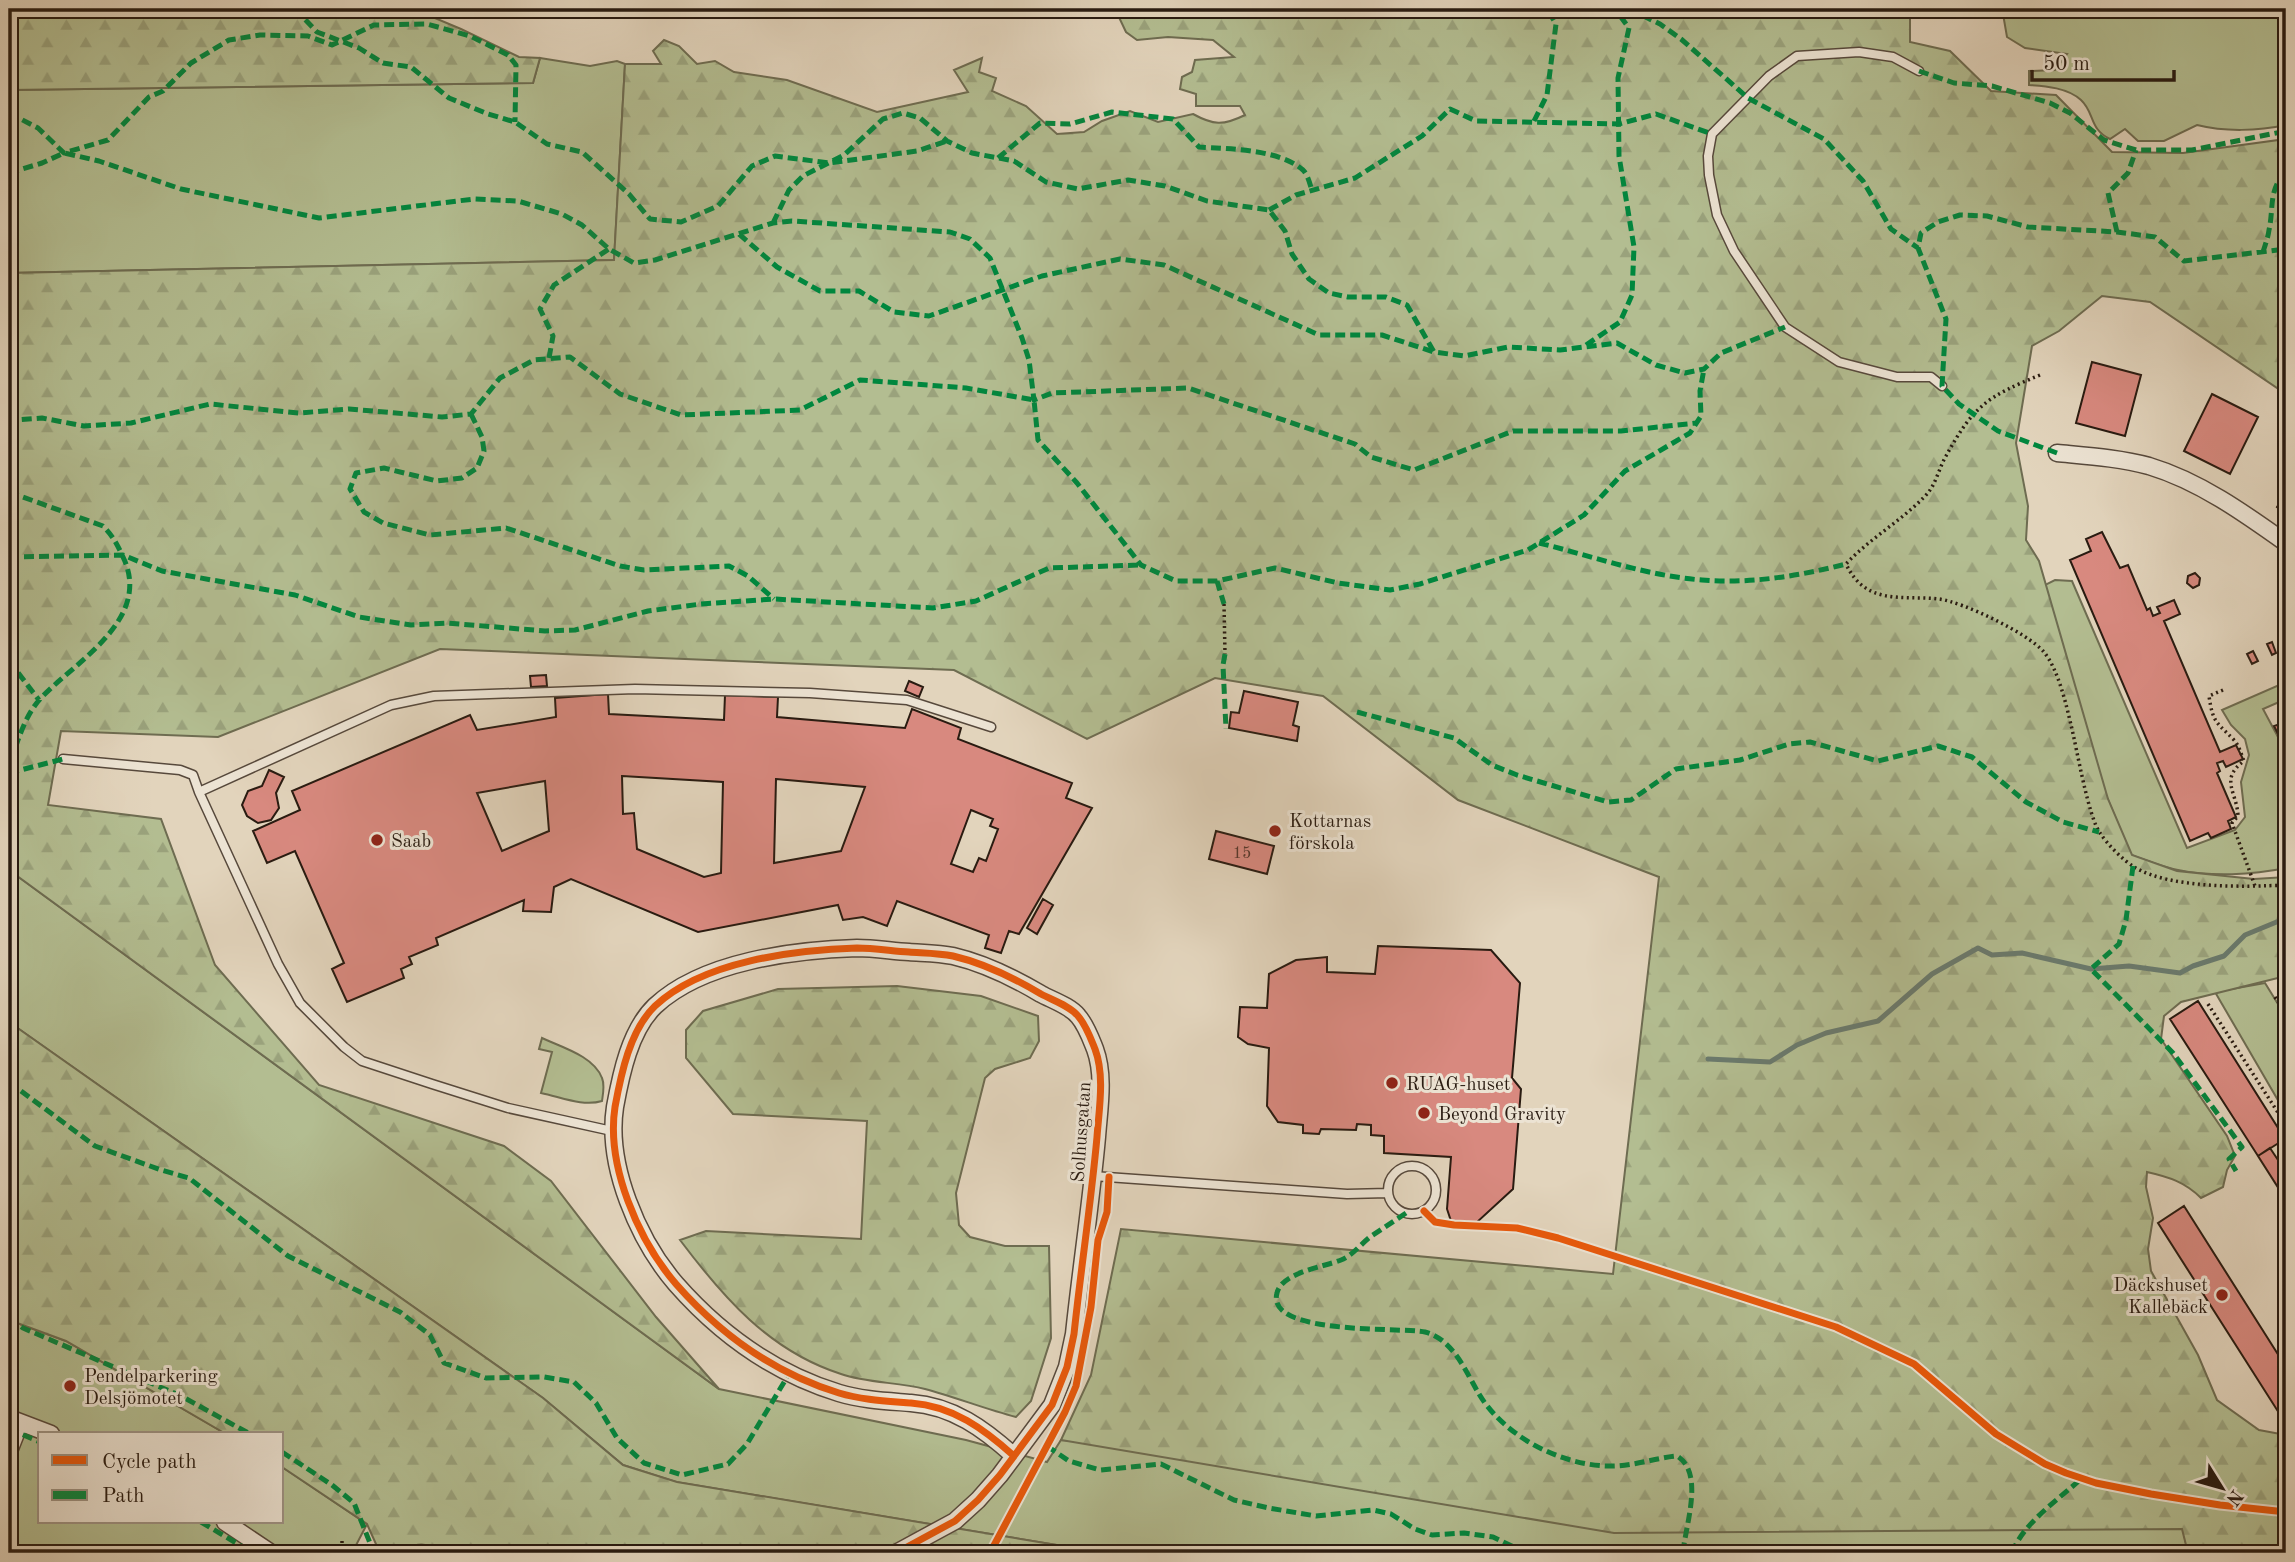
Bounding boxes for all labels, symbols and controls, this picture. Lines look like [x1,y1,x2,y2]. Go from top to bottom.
scale bar [2032,38,2174,82]
text: 50 m [2043,54,2090,75]
place label: Kottarnas förskola [1289,813,1371,854]
marker: Kottarnas förskola [1267,823,1283,839]
marker: Saab [369,832,385,848]
place label: Saab [391,833,431,852]
house number: 15 [1233,846,1251,862]
marker: RUAG-huset [1384,1075,1400,1091]
place label: RUAG-huset [1406,1076,1510,1095]
street label: Solhusgatan [1069,1081,1095,1183]
marker: Beyond Gravity [1416,1105,1432,1121]
place label: Beyond Gravity [1438,1106,1566,1125]
place label: Däckshuset Kallebäck [2113,1277,2208,1318]
marker: Däckshuset Kallebäck [2214,1287,2230,1303]
place label: Pendelparkering Delsjömotet [84,1368,219,1409]
marker: Pendelparkering Delsjömotet [62,1378,78,1394]
legend [38,1432,284,1524]
text: Cycle path [102,1452,197,1473]
north arrow [2186,1454,2256,1524]
text: N [2221,1485,2246,1509]
text: Path [102,1486,145,1507]

